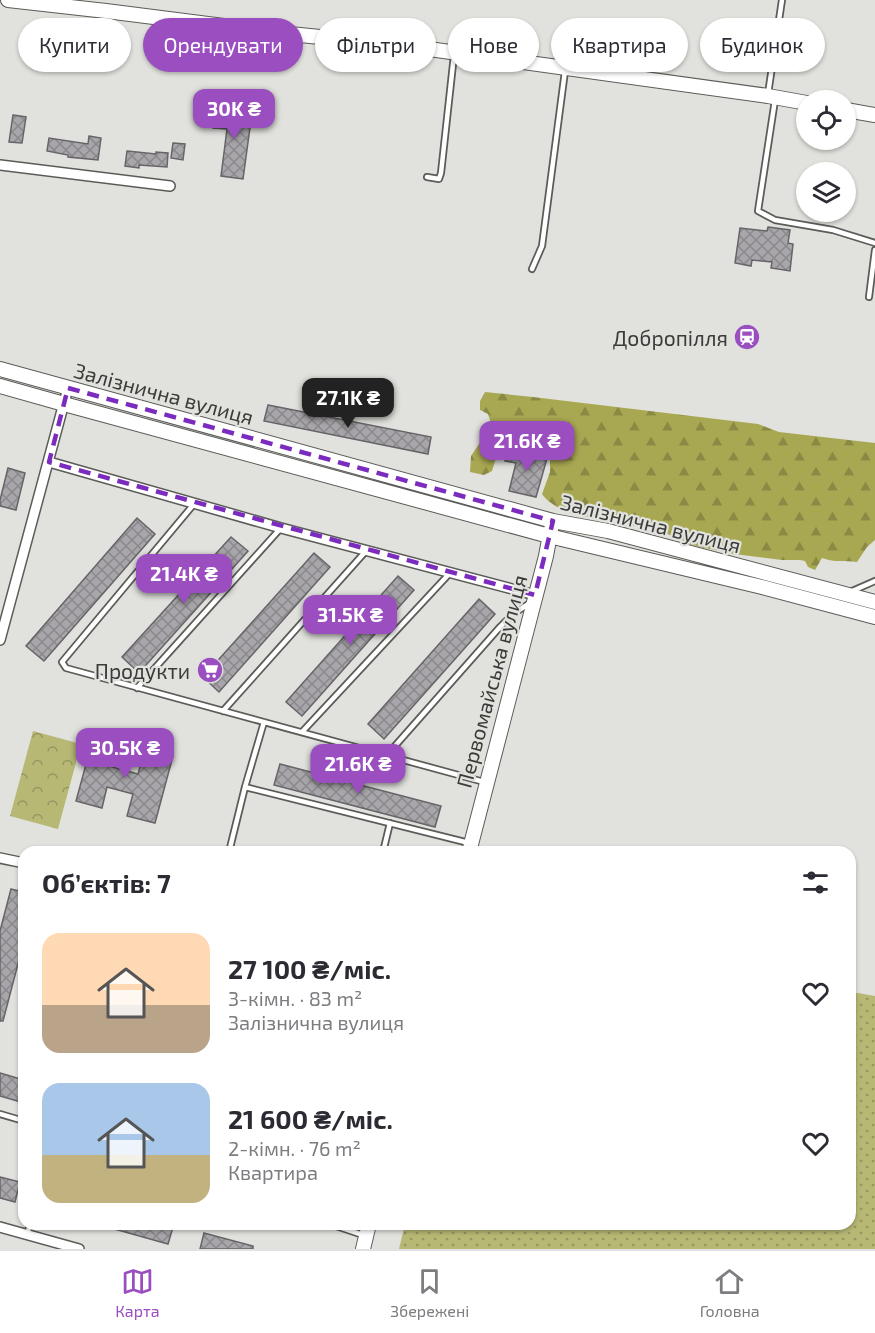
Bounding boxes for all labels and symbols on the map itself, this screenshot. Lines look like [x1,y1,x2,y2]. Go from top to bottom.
pin: 30K ₴ [192,89,276,140]
station icon: Добропілля [732,322,762,352]
place label: Добропілля [613,325,728,350]
street label: Залізнична вулиця [71,357,257,430]
pin: 27.1K ₴ [293,378,403,429]
pin: 21.6K ₴ [472,421,582,472]
street label: Залізнична вулиця [558,489,744,558]
pin: 21.4K ₴ [129,554,239,605]
street label: Первомайська вулиця [451,572,532,791]
pin: 31.5K ₴ [295,595,405,646]
supermarket icon: Продукти [195,655,225,685]
place label: Продукти [95,658,190,684]
pin: 30.5K ₴ [70,728,180,779]
pin: 21.6K ₴ [303,744,413,795]

